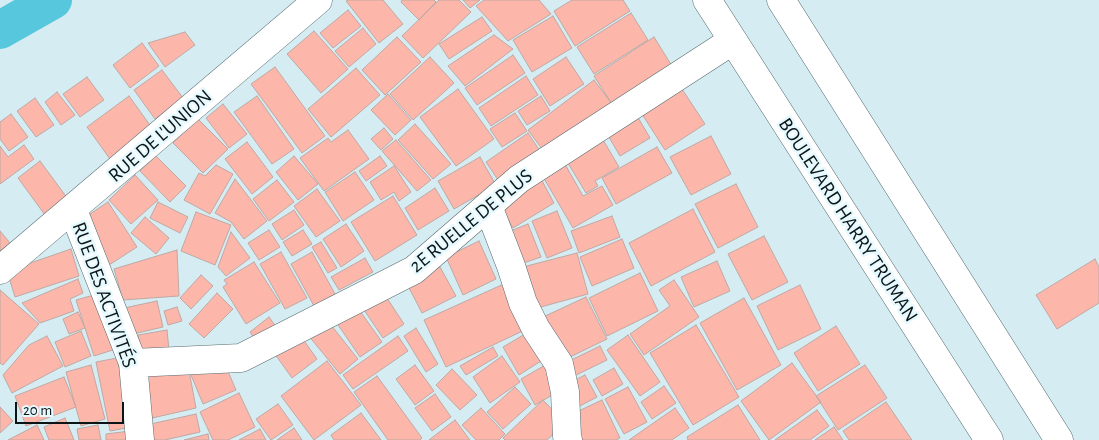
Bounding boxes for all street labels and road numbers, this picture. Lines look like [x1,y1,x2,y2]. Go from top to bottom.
street label: RUE DE L'UNION [103,85,217,187]
street label: BOULEVARD HARRY TRUMAN [773,114,923,326]
street label: 2E RUELLE DE PLUS [405,164,537,278]
street label: RUE DES ACTIVITÉS [67,219,141,371]

